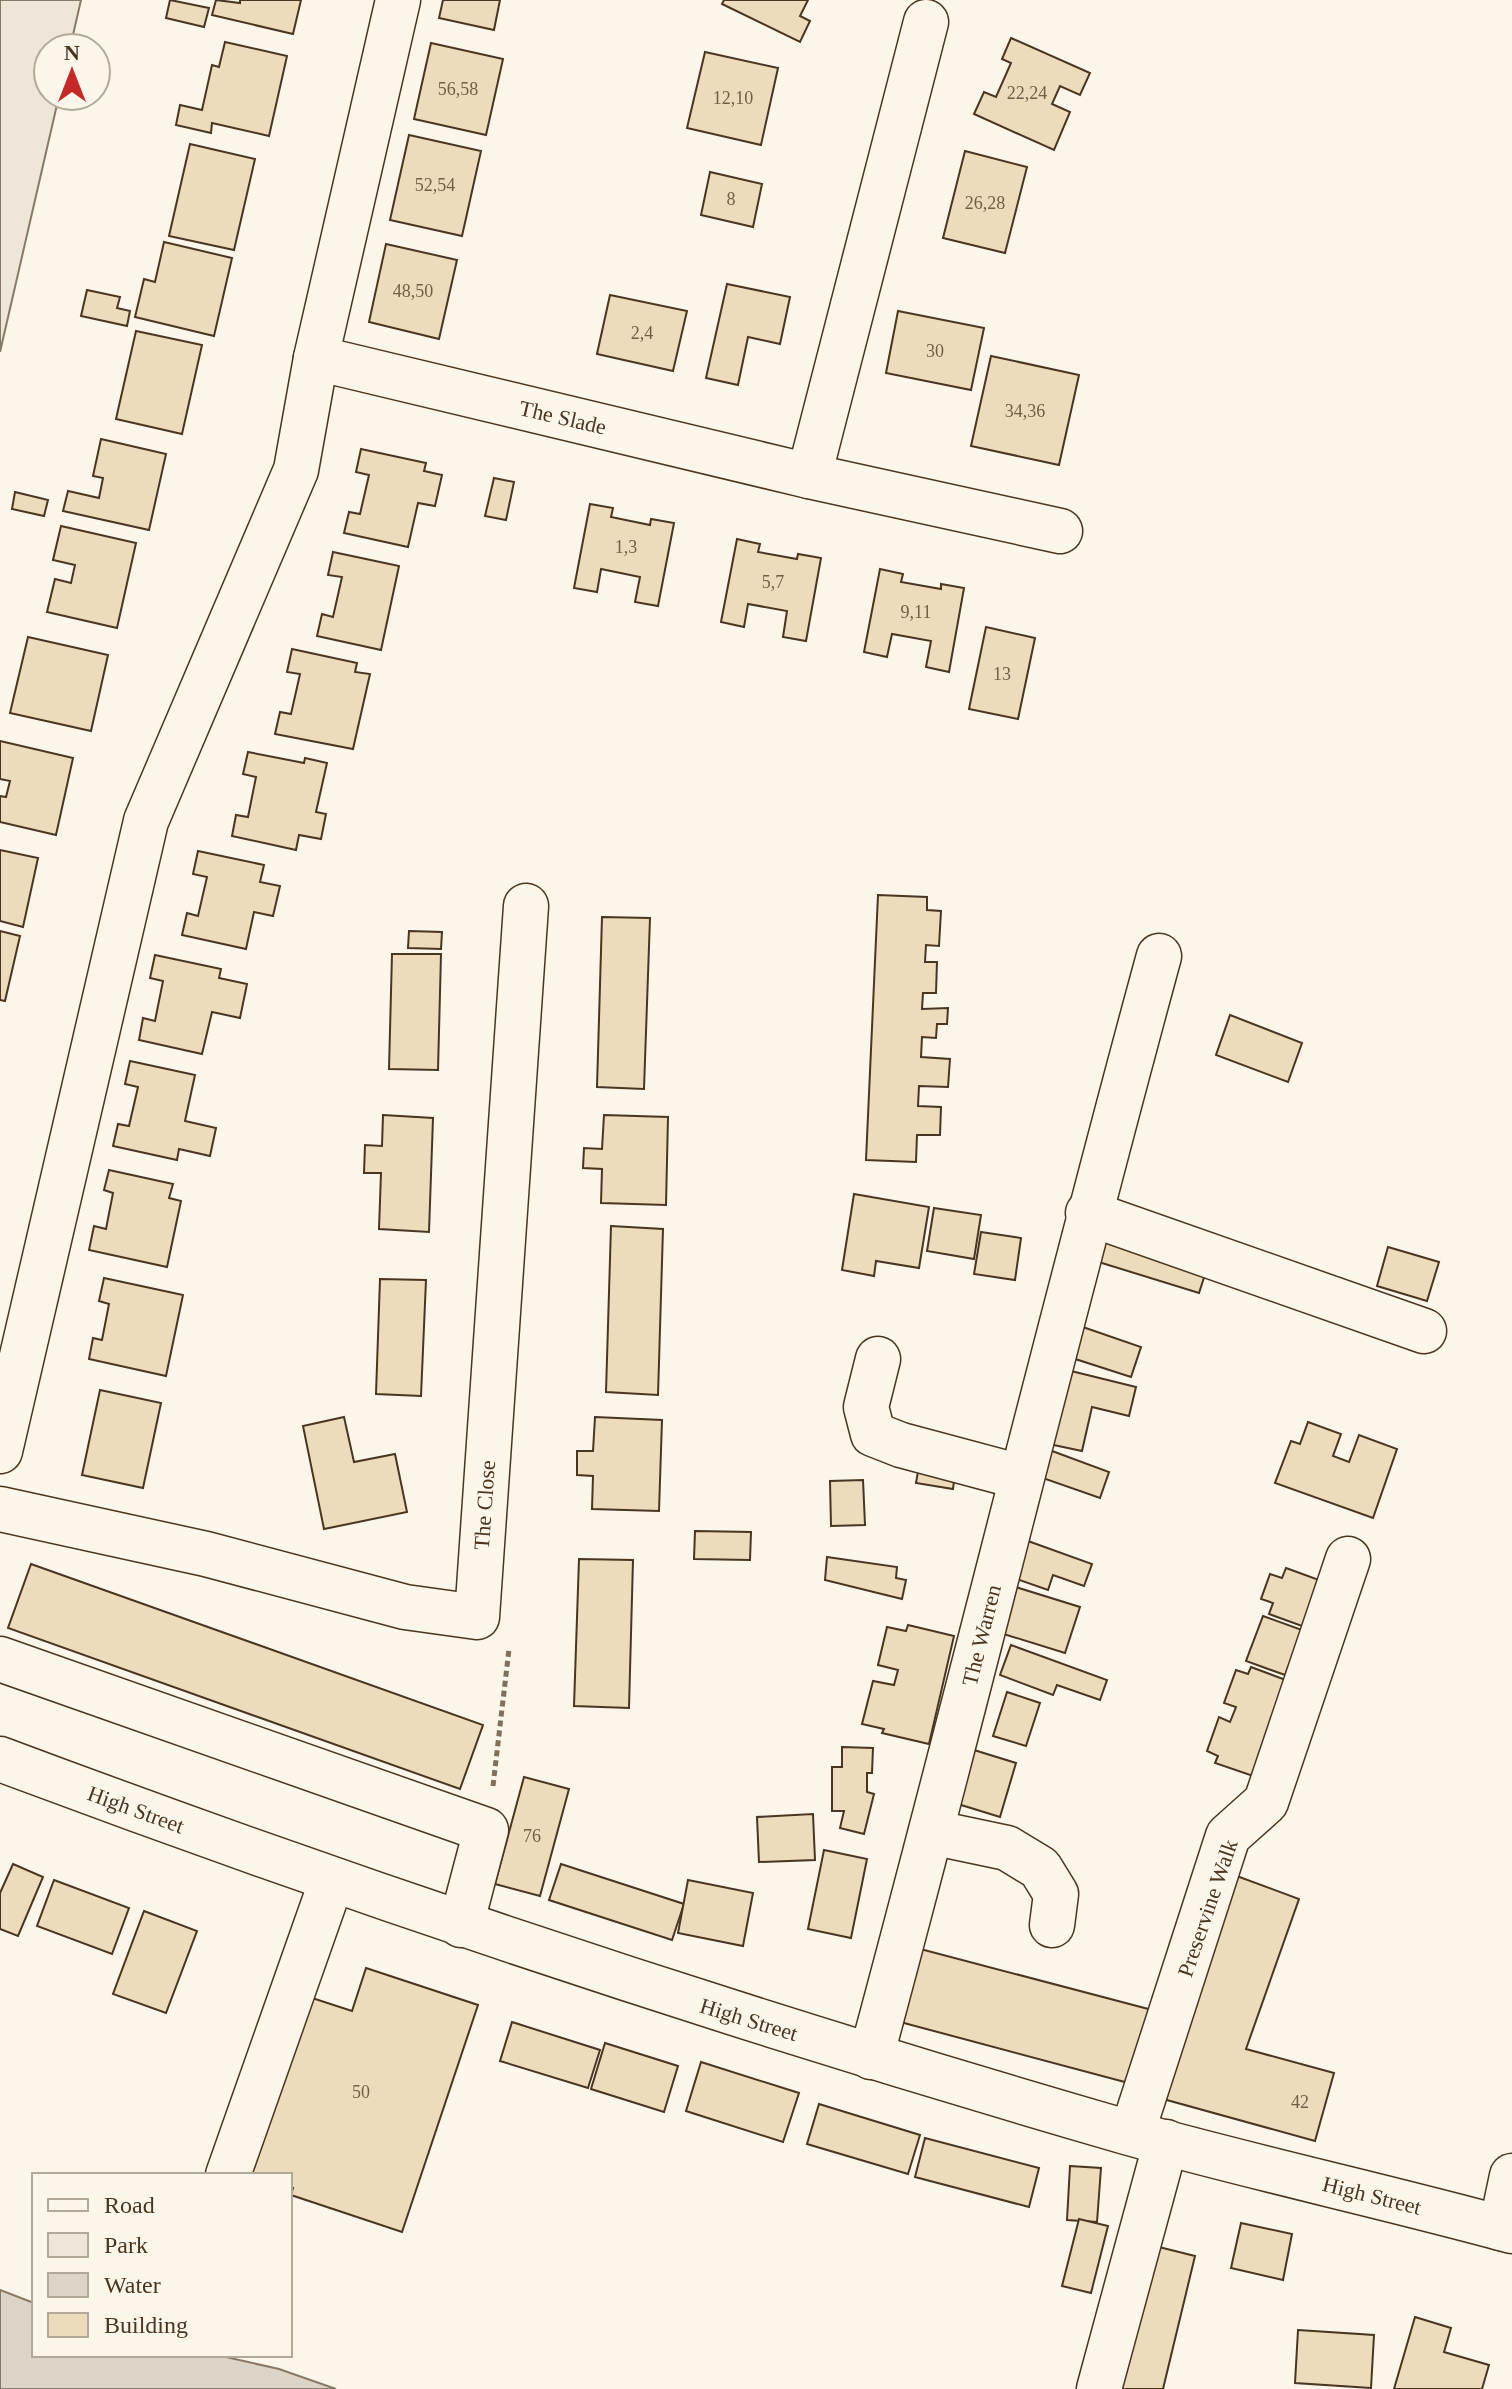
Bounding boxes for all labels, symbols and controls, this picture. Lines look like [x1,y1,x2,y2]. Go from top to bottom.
north arrow [32,32,112,112]
text: N [64,40,80,65]
house number: 56,58 [438,79,478,99]
house number: 22,24 [1007,83,1047,103]
house number: 12,10 [713,88,753,108]
house number: 52,54 [415,175,455,195]
house number: 8 [727,189,736,209]
house number: 26,28 [965,193,1005,213]
house number: 48,50 [393,281,433,301]
house number: 2,4 [631,323,653,343]
house number: 30 [926,341,944,361]
street label: The Slade [517,395,609,440]
house number: 34,36 [1005,401,1045,421]
house number: 1,3 [615,537,637,557]
house number: 5,7 [762,572,784,592]
house number: 9,11 [901,602,931,622]
house number: 13 [993,664,1011,684]
street label: The Close [469,1459,500,1551]
street label: The Warren [957,1582,1006,1688]
street label: High Street [84,1780,187,1838]
house number: 76 [523,1826,541,1846]
street label: Preservine Walk [1172,1836,1243,1980]
street label: High Street [697,1993,801,2046]
house number: 50 [352,2082,370,2102]
house number: 42 [1291,2092,1309,2112]
street label: High Street [1320,2171,1424,2220]
legend [32,2173,292,2357]
text: Road [104,2192,155,2218]
text: Park [104,2232,148,2258]
text: Water [104,2272,161,2298]
text: Building [104,2312,188,2338]

